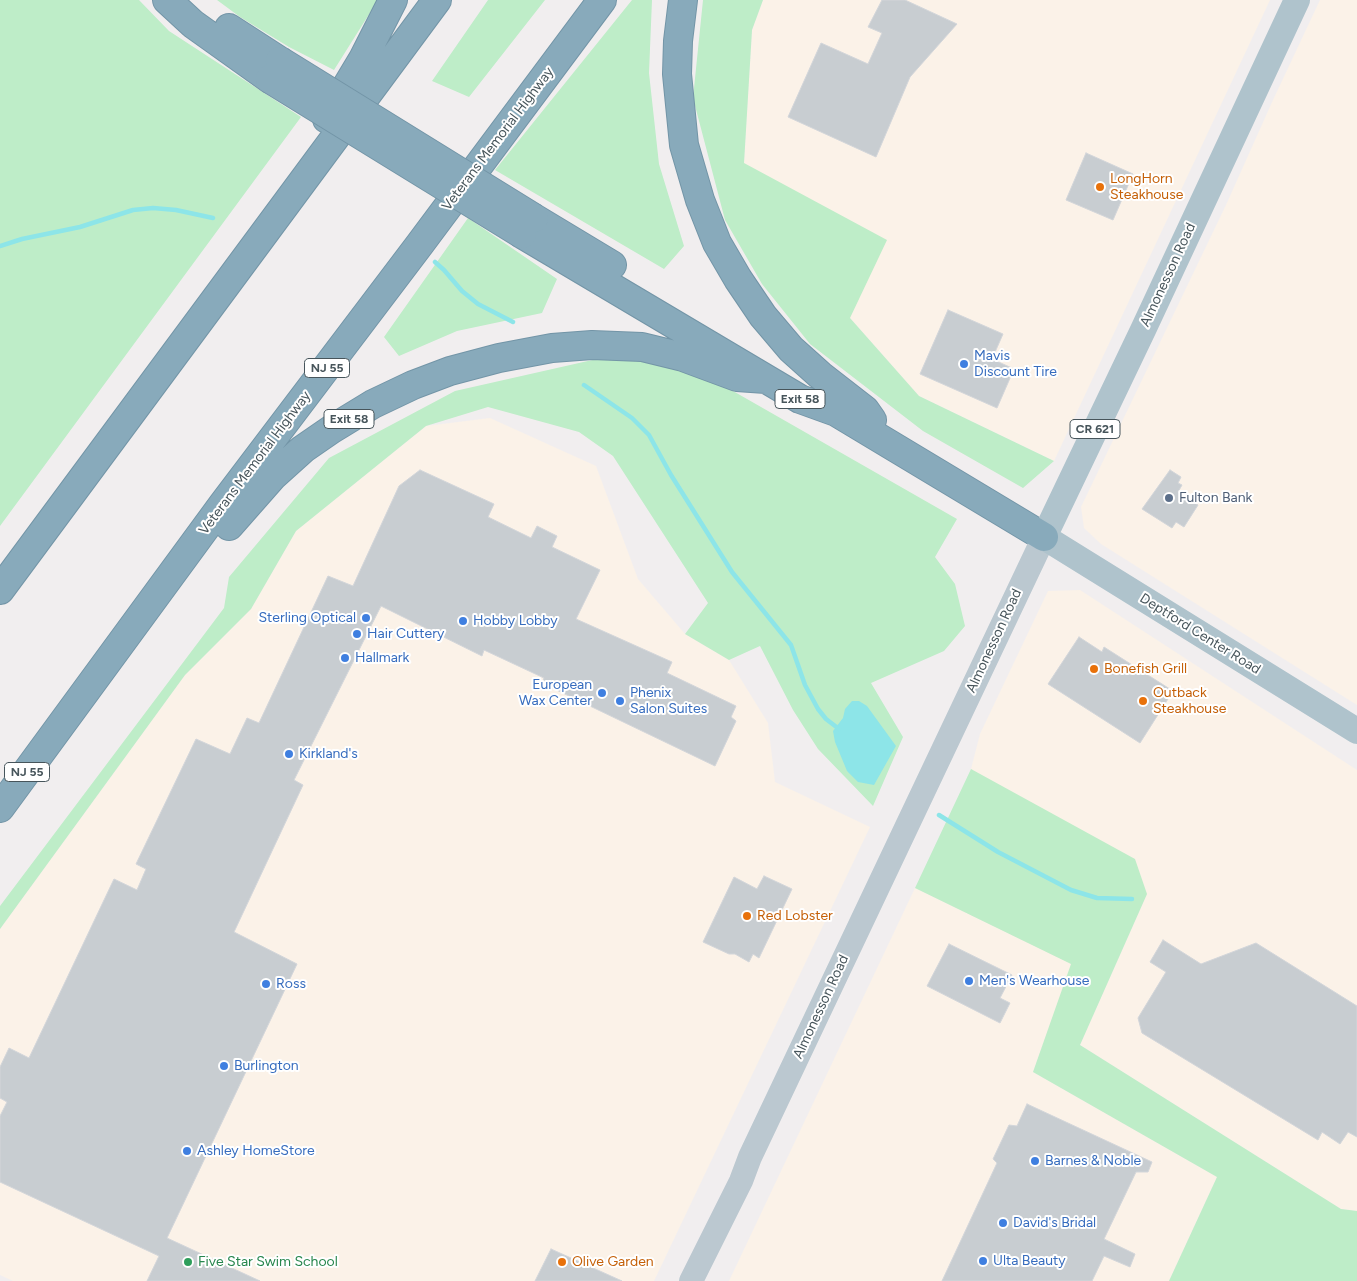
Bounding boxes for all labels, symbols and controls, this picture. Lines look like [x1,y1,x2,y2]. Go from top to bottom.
street label: Veterans Memorial Highway [439,64,557,214]
place label: LongHorn Steakhouse [1110,171,1183,203]
marker: LongHorn Steakhouse [1094,181,1106,193]
street label: Almonesson Road [1137,220,1199,330]
place label: Mavis Discount Tire [974,348,1057,381]
road number: NJ 55 [304,358,350,378]
marker: Mavis Discount Tire [958,358,970,370]
street label: Veterans Memorial Highway [196,388,314,538]
road number: Exit 58 [775,389,825,408]
road number: Exit 58 [324,409,374,428]
road number: CR 621 [1070,419,1120,438]
place label: Fulton Bank [1179,490,1252,506]
marker: Fulton Bank [1163,492,1175,504]
street label: Almonesson Road [963,586,1025,696]
street label: Deptford Center Road [1136,590,1264,678]
place label: Sterling Optical [258,610,356,626]
marker: Sterling Optical [360,612,372,624]
place label: Hobby Lobby [473,613,558,629]
marker: Hobby Lobby [457,615,469,627]
place label: Hair Cuttery [367,626,444,642]
marker: Hair Cuttery [351,628,363,640]
place label: Hallmark [355,650,409,666]
marker: Hallmark [339,652,351,664]
place label: Bonefish Grill [1104,661,1187,677]
marker: Bonefish Grill [1088,663,1100,675]
place label: European Wax Center [519,677,592,710]
place label: Phenix Salon Suites [630,685,707,718]
place label: Outback Steakhouse [1153,685,1226,718]
marker: European Wax Center [596,687,608,699]
marker: Phenix Salon Suites [614,695,626,707]
marker: Outback Steakhouse [1137,695,1149,707]
place label: Kirkland's [299,746,358,762]
marker: Kirkland's [283,748,295,760]
road number: NJ 55 [5,762,50,782]
place label: Red Lobster [757,908,833,924]
marker: Red Lobster [741,910,753,922]
street label: Almonesson Road [790,952,852,1062]
place label: Men's Wearhouse [979,973,1089,989]
marker: Men's Wearhouse [963,975,975,987]
place label: Ross [276,976,306,992]
marker: Ross [260,978,272,990]
place label: Burlington [234,1058,299,1074]
marker: Burlington [218,1060,230,1072]
place label: Ashley HomeStore [197,1143,315,1159]
marker: Ashley HomeStore [181,1145,193,1157]
place label: Barnes & Noble [1045,1153,1141,1169]
marker: Barnes & Noble [1029,1155,1041,1167]
place label: David's Bridal [1013,1215,1096,1231]
marker: David's Bridal [997,1217,1009,1229]
place label: Ulta Beauty [993,1253,1066,1269]
place label: Five Star Swim School [198,1254,338,1270]
place label: Olive Garden [572,1254,654,1270]
marker: Ulta Beauty [977,1255,989,1267]
marker: Five Star Swim School [182,1256,194,1268]
marker: Olive Garden [556,1256,568,1268]

